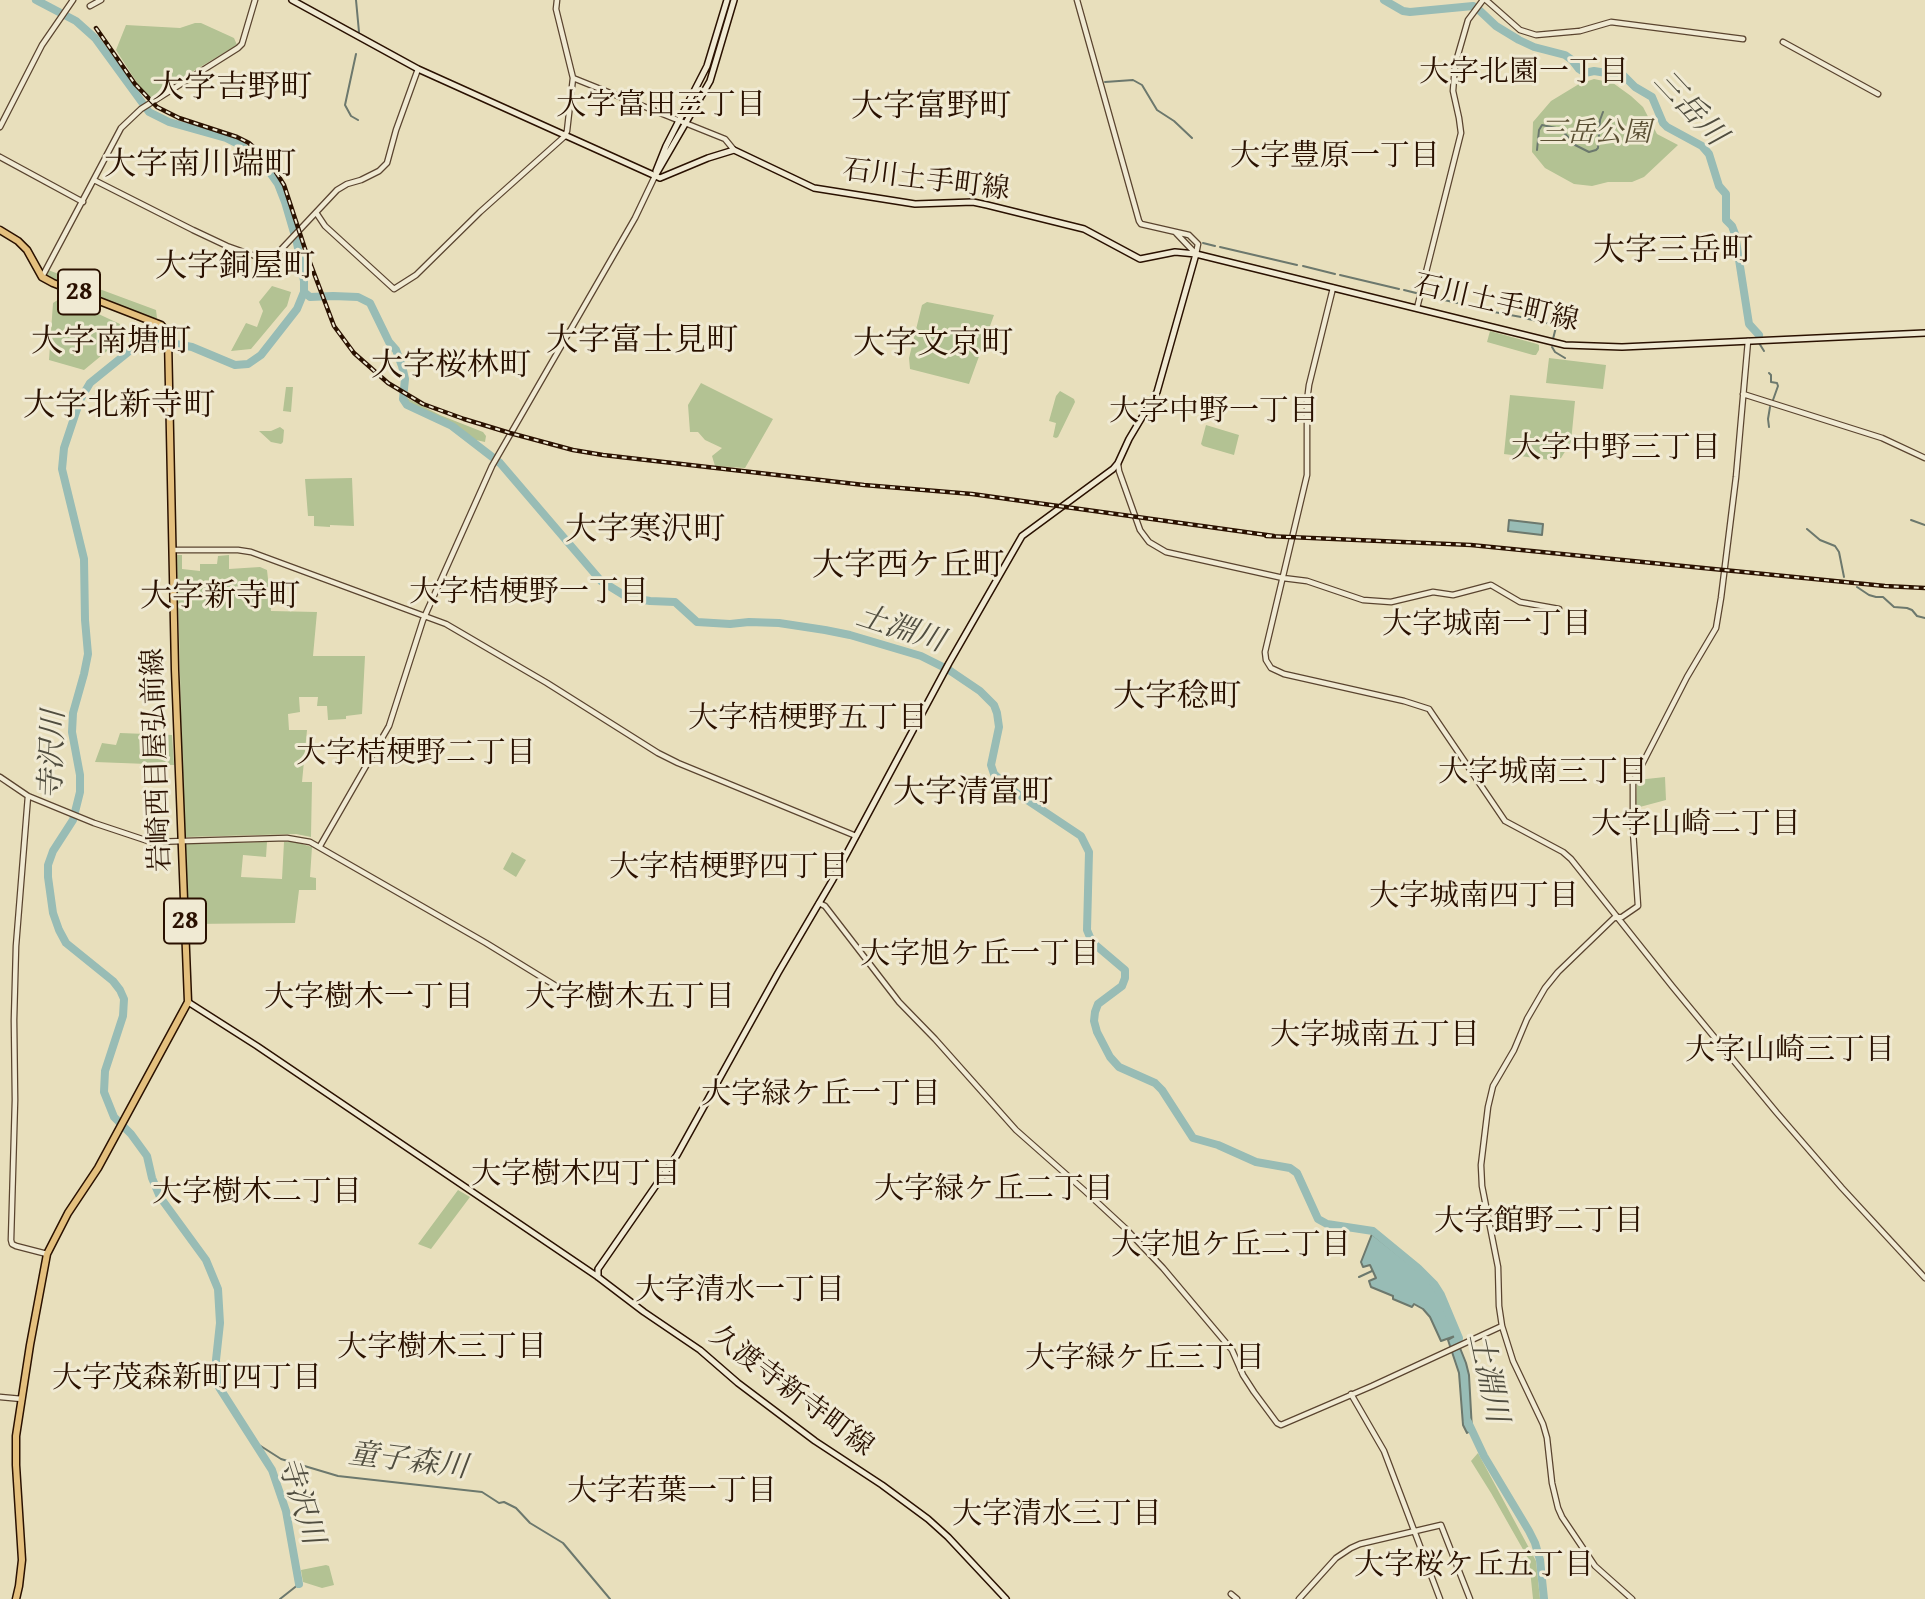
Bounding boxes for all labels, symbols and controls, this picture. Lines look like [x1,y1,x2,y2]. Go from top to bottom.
district label: 大字北園一丁目 [1419,55,1629,91]
water label: 三岳川 [1645,64,1733,154]
district label: 大字吉野町 [152,70,312,108]
district label: 大字富田三丁目 [556,88,766,124]
district label: 大字富野町 [851,89,1011,127]
park label: 三岳公園 [1539,117,1651,151]
district label: 大字豊原一丁目 [1230,139,1440,175]
district label: 大字南川端町 [104,147,296,185]
street label: 石川土手町線 [841,154,1011,208]
district label: 大字三岳町 [1593,233,1753,271]
district label: 大字銅屋町 [155,249,315,287]
street label: 石川土手町線 [1410,269,1582,339]
road number: 28 [58,270,100,314]
district label: 大字富士見町 [546,323,738,361]
district label: 大字南塘町 [31,324,191,362]
district label: 大字文京町 [853,326,1013,364]
district label: 大字桜林町 [371,348,531,386]
district label: 大字北新寺町 [23,388,215,426]
district label: 大字中野一丁目 [1109,394,1319,430]
district label: 大字中野三丁目 [1511,431,1721,467]
district label: 大字寒沢町 [565,512,725,550]
district label: 大字西ケ丘町 [812,548,1004,586]
district label: 大字桔梗野一丁目 [409,575,649,611]
district label: 大字新寺町 [140,579,300,617]
water label: 土淵川 [852,599,948,661]
district label: 大字城南一丁目 [1382,607,1592,643]
street label: 岩崎西目屋弘前線 [137,647,179,873]
district label: 大字稔町 [1113,679,1241,717]
district label: 大字桔梗野五丁目 [688,701,928,737]
water label: 寺沢川 [34,709,74,801]
district label: 大字桔梗野二丁目 [296,736,536,772]
district label: 大字城南三丁目 [1438,755,1648,791]
district label: 大字清富町 [893,775,1053,813]
district label: 大字山崎二丁目 [1591,807,1801,843]
district label: 大字桔梗野四丁目 [609,850,849,886]
district label: 大字城南四丁目 [1369,879,1579,915]
road number: 28 [164,898,206,944]
district label: 大字旭ケ丘一丁目 [860,937,1100,973]
district label: 大字樹木一丁目 [264,980,474,1016]
district label: 大字樹木五丁目 [525,980,735,1016]
district label: 大字城南五丁目 [1270,1018,1480,1054]
district label: 大字山崎三丁目 [1685,1033,1895,1069]
district label: 大字緑ケ丘一丁目 [701,1077,941,1113]
district label: 大字樹木四丁目 [471,1157,681,1193]
district label: 大字緑ケ丘二丁目 [874,1172,1114,1208]
district label: 大字樹木二丁目 [152,1175,362,1211]
district label: 大字館野二丁目 [1434,1204,1644,1240]
district label: 大字旭ケ丘二丁目 [1111,1228,1351,1264]
district label: 大字清水一丁目 [635,1273,845,1309]
street label: 久渡寺新寺町線 [703,1320,879,1464]
district label: 大字樹木三丁目 [337,1330,547,1366]
water label: 土淵川 [1460,1330,1514,1426]
district label: 大字緑ケ丘三丁目 [1025,1341,1265,1377]
district label: 大字茂森新町四丁目 [52,1361,322,1397]
water label: 童子森川 [346,1437,470,1487]
water label: 寺沢川 [268,1453,330,1549]
district label: 大字若葉一丁目 [567,1474,777,1510]
district label: 大字清水三丁目 [952,1497,1162,1533]
district label: 大字桜ケ丘五丁目 [1354,1548,1594,1584]

